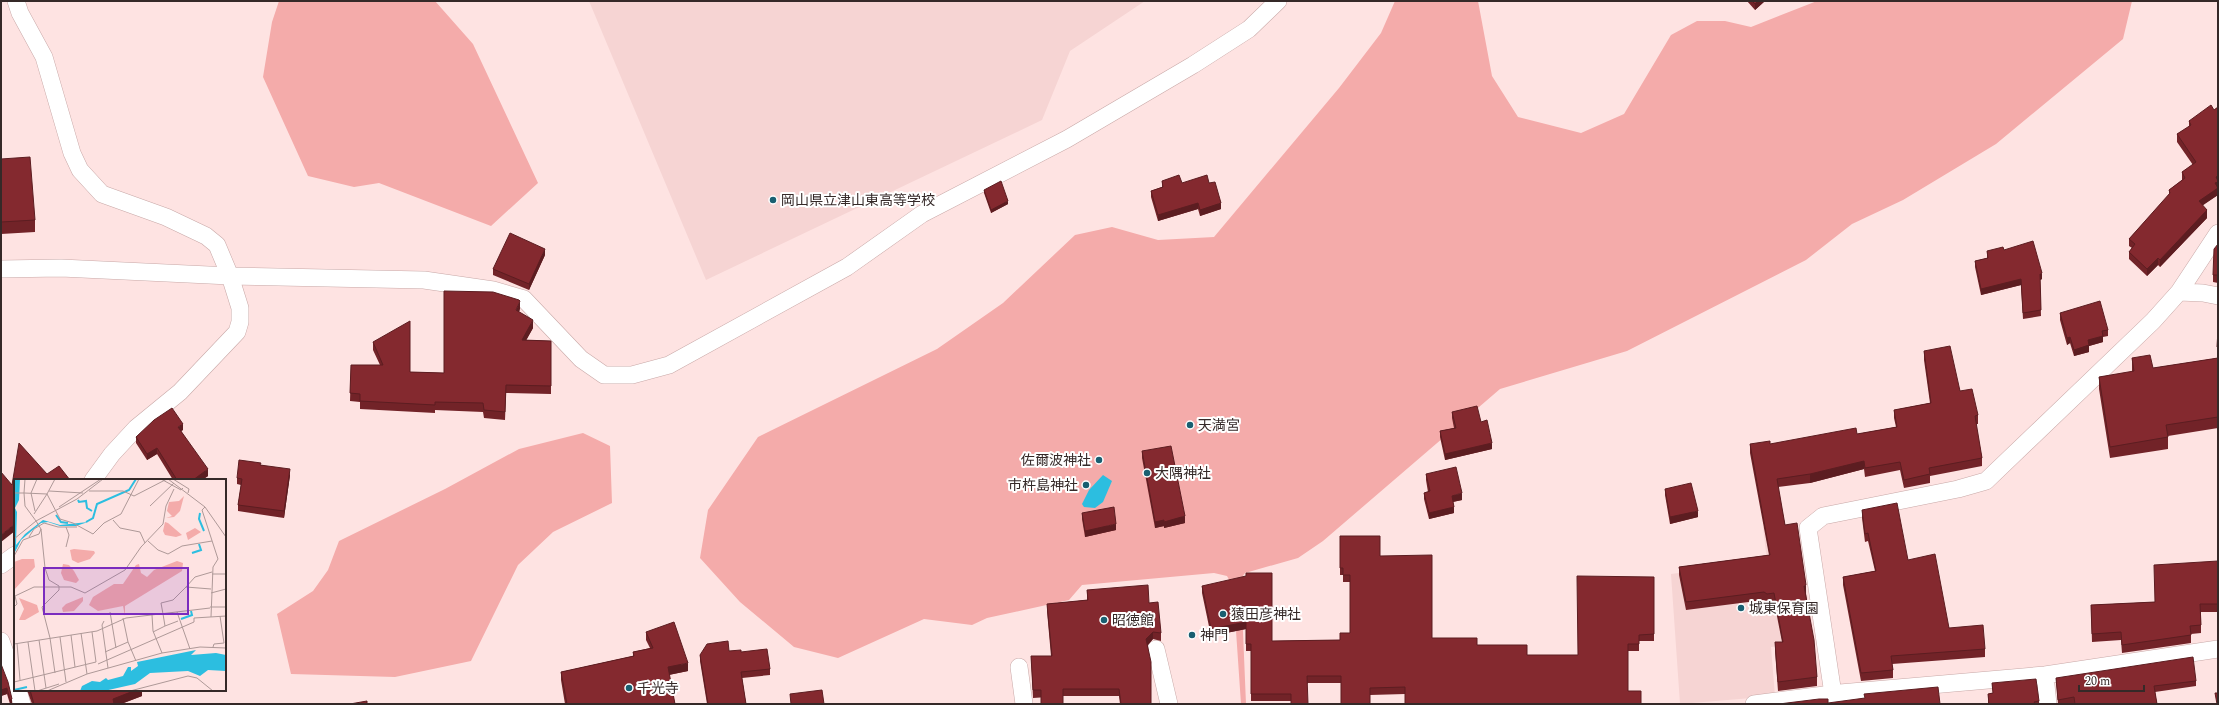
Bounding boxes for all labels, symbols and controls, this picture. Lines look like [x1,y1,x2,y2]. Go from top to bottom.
place label: 岡山県立津山東高等学校 [781,190,935,211]
marker: 岡山県立津山東高等学校 [768,195,778,205]
place label: 天満宮 [1198,415,1240,436]
marker: 天満宮 [1185,420,1195,430]
place label: 佐爾波神社 [1021,450,1091,471]
marker: 佐爾波神社 [1094,455,1104,465]
place label: 大隅神社 [1155,463,1211,484]
marker: 大隅神社 [1142,468,1152,478]
place label: 市杵島神社 [1008,475,1078,496]
inset map [14,479,226,691]
marker: 市杵島神社 [1081,480,1091,490]
place label: 城東保育園 [1749,598,1819,619]
marker: 城東保育園 [1736,603,1746,613]
place label: 猿田彦神社 [1231,604,1301,625]
marker: 猿田彦神社 [1218,609,1228,619]
place label: 昭徳館 [1112,610,1154,631]
marker: 昭徳館 [1099,615,1109,625]
place label: 神門 [1200,625,1228,646]
marker: 神門 [1187,630,1197,640]
scale bar [2079,667,2144,693]
text: 20 m [2085,672,2110,691]
place label: 千光寺 [637,678,679,699]
marker: 千光寺 [624,683,634,693]

